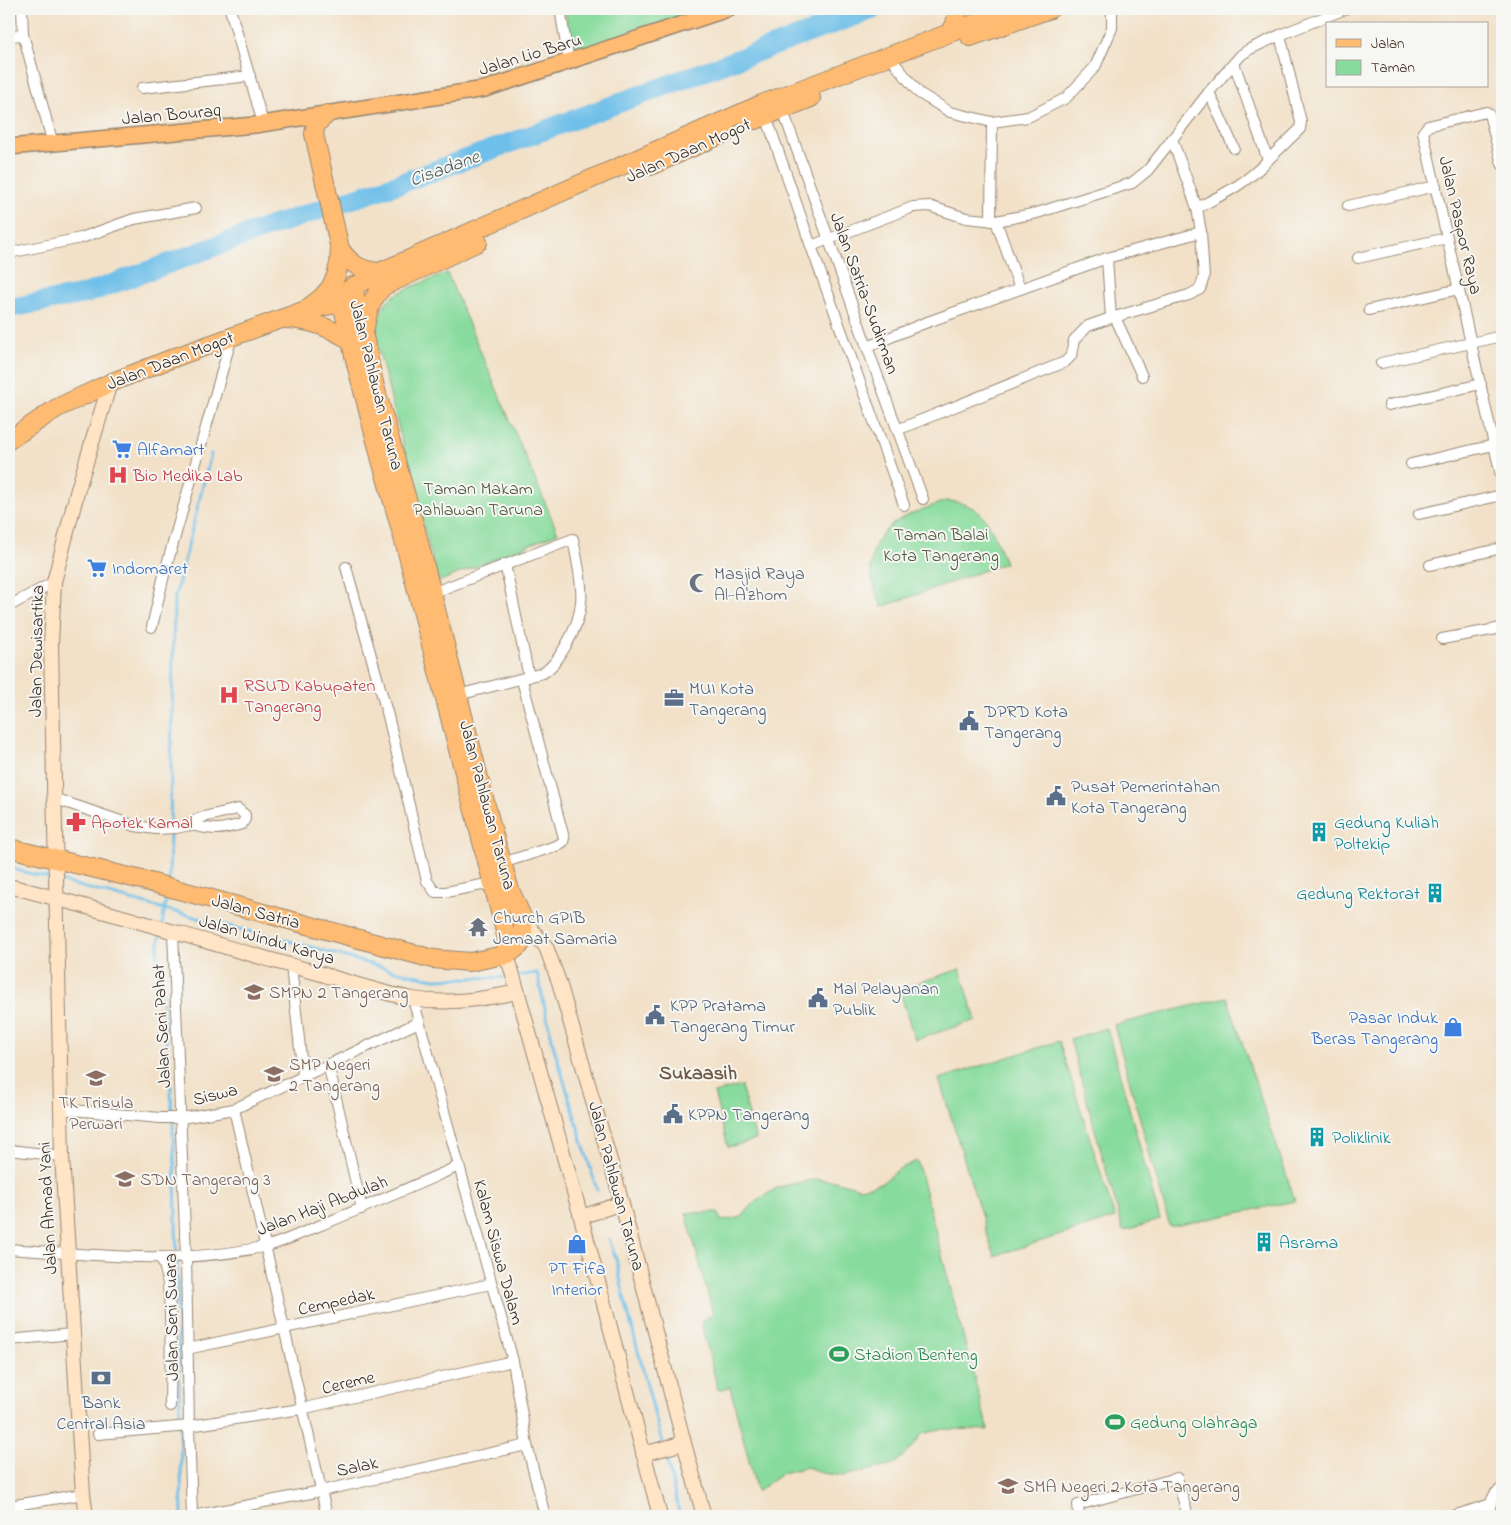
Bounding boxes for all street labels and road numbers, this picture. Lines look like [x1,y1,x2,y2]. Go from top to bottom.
street label: Jalan Lio Baru [476,28,585,84]
street label: Jalan Bouraq [121,99,222,133]
street label: Jalan Daan Mogot [622,113,756,192]
street label: Jalan Paspor Raya [1430,154,1488,297]
street label: Jalan Satria-Sudirman [822,209,905,378]
street label: Jalan Pahlawan Taruna [341,298,409,473]
street label: Jalan Daan Mogot [103,326,238,399]
street label: Jalan Dewisartika [24,585,52,717]
street label: Jalan Pahlawan Taruna [451,718,521,893]
street label: Jalan Satria [208,889,303,937]
street label: Jalan Windu Karya [195,909,337,973]
street label: Jalan Seni Pahat [147,963,179,1089]
street label: Siswa [190,1078,241,1114]
street label: Jalan Pahlawan Taruna [580,1099,650,1274]
street label: Jalan Ahmad Yani [33,1141,65,1275]
street label: Jalan Haji Abdulah [253,1170,392,1244]
street label: Kalam Siswa Dalam [465,1177,529,1328]
street label: Jalan Seni Suara [159,1253,187,1381]
street label: Cempedak [296,1282,377,1324]
street label: Cereme [319,1365,378,1403]
street label: Salak [334,1451,381,1485]

